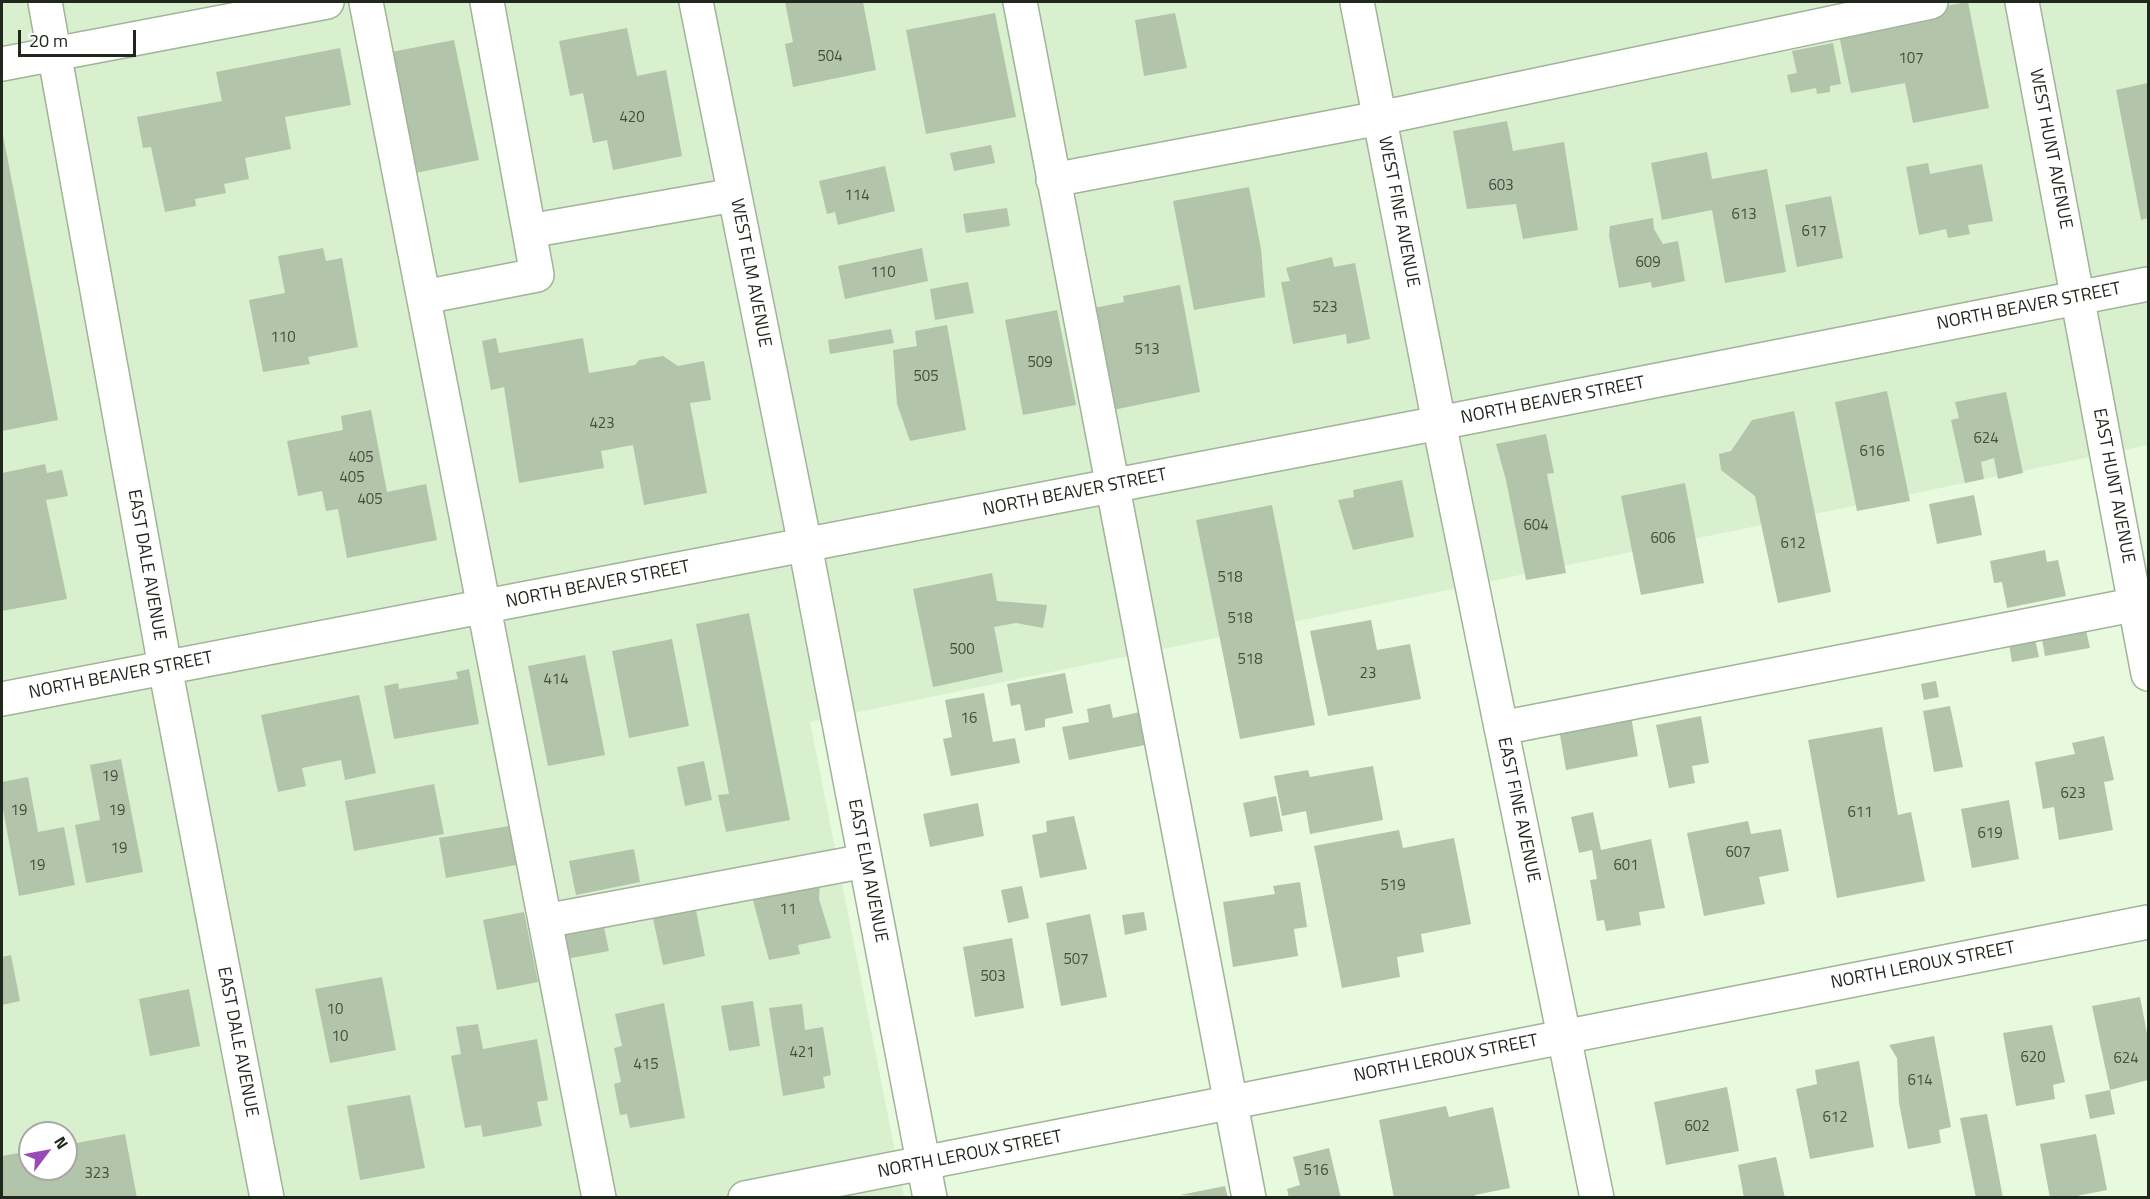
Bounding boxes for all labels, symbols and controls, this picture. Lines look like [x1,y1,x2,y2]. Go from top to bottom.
scale bar [21,18,140,56]
text: 20 m [29,27,68,54]
house number: 504 [817,48,843,66]
house number: 107 [1898,50,1924,68]
street label: WEST HUNT AVENUE [2024,67,2076,231]
house number: 420 [619,109,645,127]
street label: WEST FINE AVENUE [1373,135,1423,289]
house number: 603 [1488,177,1514,195]
house number: 114 [844,187,870,205]
street label: WEST ELM AVENUE [725,197,775,349]
house number: 613 [1731,206,1757,224]
house number: 617 [1801,223,1827,241]
house number: 609 [1635,254,1661,272]
house number: 110 [870,264,896,282]
street label: NORTH BEAVER STREET [1935,279,2123,335]
house number: 523 [1312,299,1338,317]
house number: 110 [270,329,296,347]
house number: 513 [1134,341,1160,359]
house number: 509 [1027,354,1053,372]
house number: 505 [913,368,939,386]
street label: NORTH BEAVER STREET [1459,373,1647,429]
street label: EAST HUNT AVENUE [2087,407,2139,565]
house number: 423 [589,415,615,433]
house number: 624 [1973,430,1999,448]
house number: 616 [1859,443,1885,461]
house number: 405 [348,449,374,467]
street label: NORTH BEAVER STREET [981,465,1169,521]
house number: 405 [339,469,365,487]
street label: EAST DALE AVENUE [122,488,170,642]
house number: 405 [357,491,383,509]
house number: 604 [1523,517,1549,535]
house number: 606 [1650,530,1676,548]
house number: 612 [1780,535,1806,553]
street label: NORTH BEAVER STREET [504,557,692,613]
house number: 518 [1217,569,1243,587]
house number: 518 [1227,610,1253,628]
house number: 500 [949,641,975,659]
street label: NORTH BEAVER STREET [27,648,215,704]
house number: 518 [1237,651,1263,669]
house number: 23 [1360,665,1376,683]
house number: 414 [543,671,569,689]
house number: 16 [961,710,977,728]
street label: EAST FINE AVENUE [1492,735,1544,885]
house number: 19 [102,768,118,786]
house number: 623 [2060,785,2086,803]
street label: EAST ELM AVENUE [842,797,892,945]
house number: 19 [11,802,27,820]
house number: 19 [109,802,125,820]
house number: 611 [1847,804,1873,822]
house number: 619 [1977,825,2003,843]
house number: 19 [111,840,127,858]
house number: 607 [1725,844,1751,862]
house number: 19 [29,857,45,875]
house number: 601 [1613,857,1639,875]
house number: 519 [1380,877,1406,895]
house number: 11 [780,901,796,919]
street label: NORTH LEROUX STREET [1829,938,2017,994]
house number: 507 [1063,951,1089,969]
street label: EAST DALE AVENUE [212,965,262,1119]
house number: 503 [980,968,1006,986]
house number: 10 [327,1001,343,1019]
house number: 10 [332,1028,348,1046]
street label: NORTH LEROUX STREET [1352,1031,1540,1087]
house number: 421 [789,1044,815,1062]
house number: 620 [2020,1049,2046,1067]
house number: 624 [2113,1050,2139,1068]
house number: 415 [633,1056,659,1074]
house number: 614 [1907,1072,1933,1090]
house number: 612 [1822,1109,1848,1127]
house number: 602 [1684,1118,1710,1136]
north arrow [18,1121,78,1181]
street label: NORTH LEROUX STREET [876,1127,1064,1183]
text: N [48,1131,75,1154]
house number: 516 [1303,1162,1329,1180]
house number: 323 [84,1165,110,1183]

